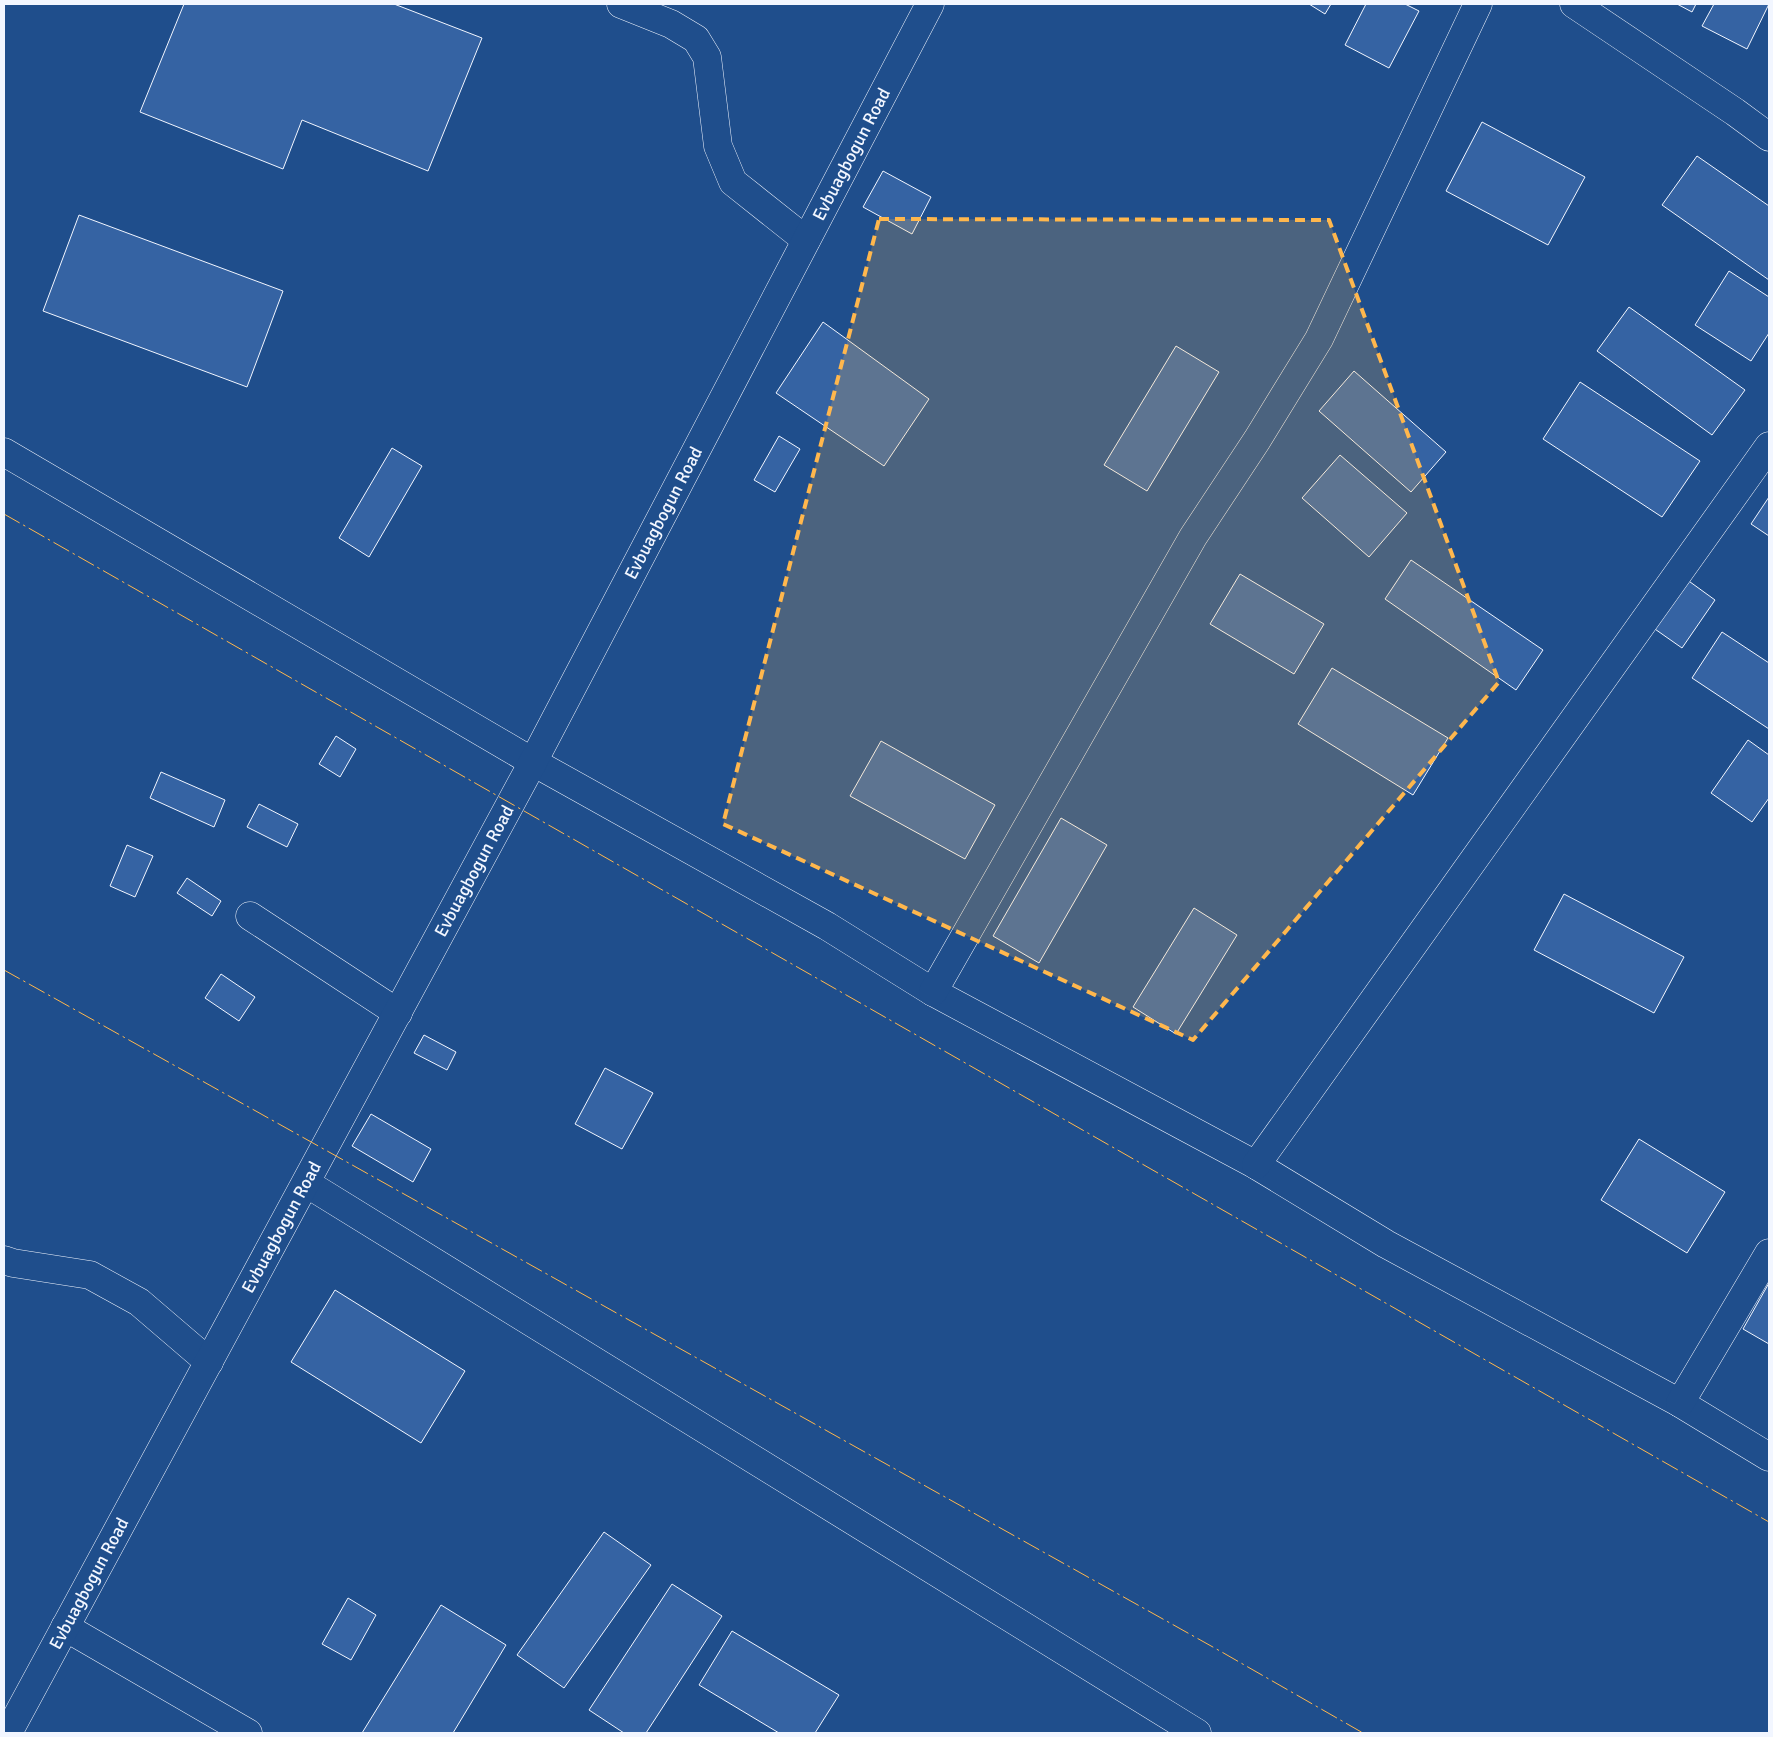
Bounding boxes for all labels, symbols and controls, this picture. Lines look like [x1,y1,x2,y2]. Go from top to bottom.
street label: Evbuagbogun Road [808,84,895,224]
street label: Evbuagbogun Road [620,443,707,583]
street label: Evbuagbogun Road [430,801,519,941]
street label: Evbuagbogun Road [237,1157,326,1297]
street label: Evbuagbogun Road [44,1514,133,1653]

